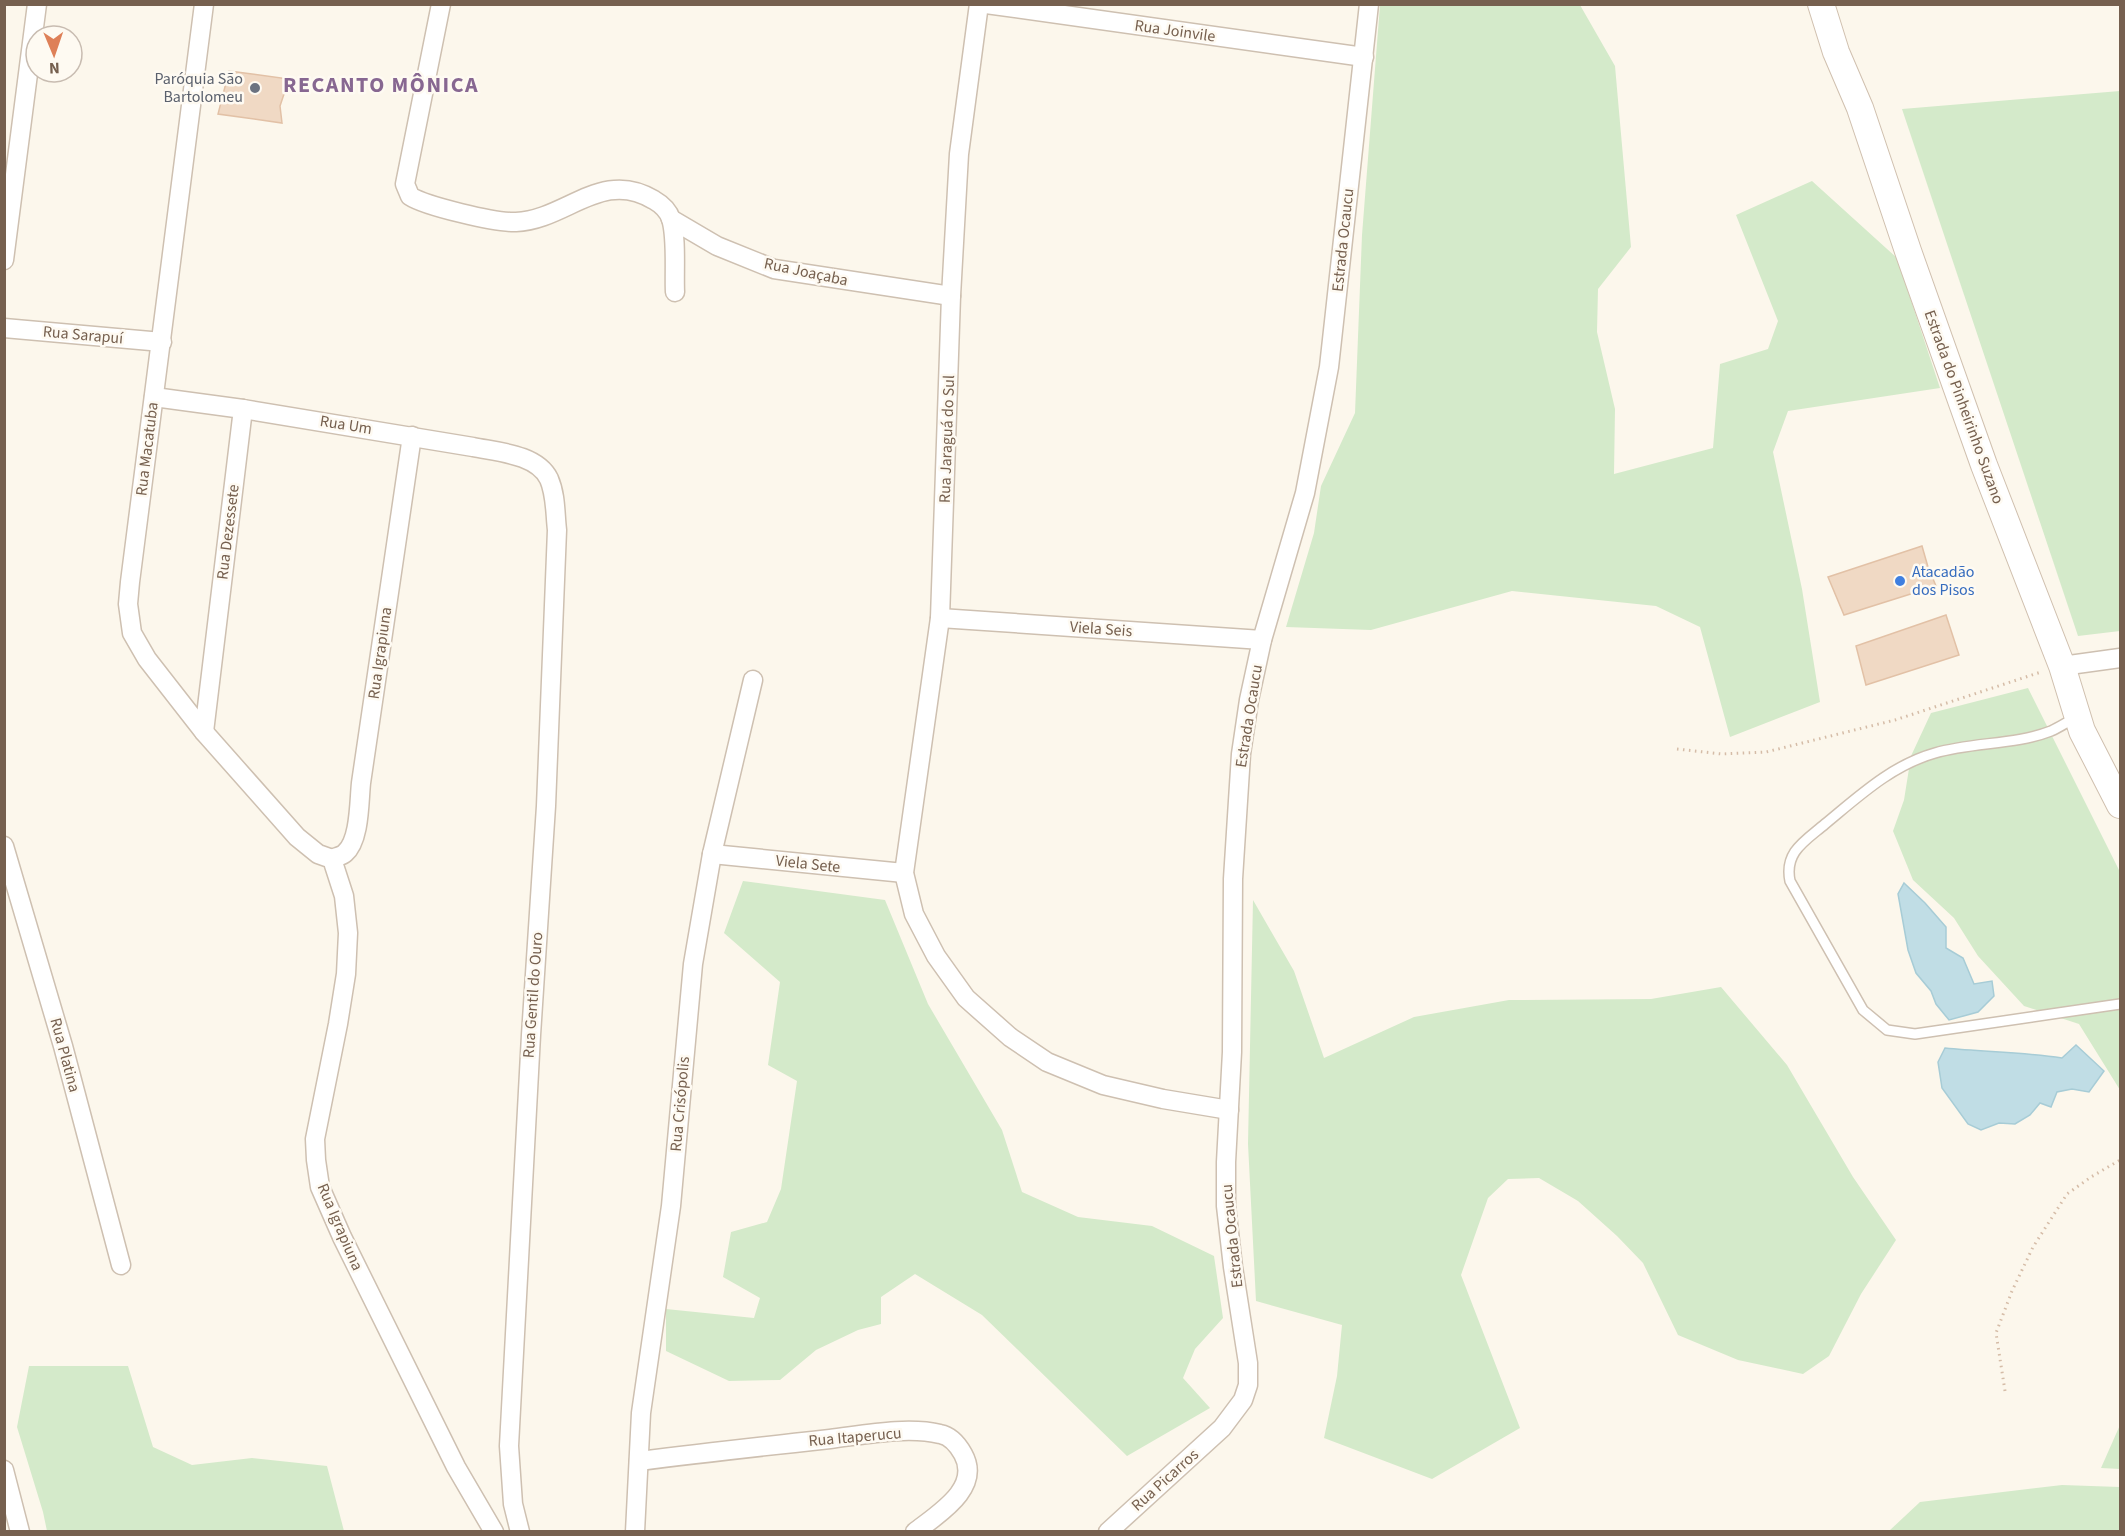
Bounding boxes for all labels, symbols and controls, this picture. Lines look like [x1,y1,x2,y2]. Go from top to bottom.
street label: Rua Joinvile [1133,14,1217,48]
north arrow [24,24,84,84]
text: N [49,57,60,79]
place label: Paróquia São Bartolomeu [154,68,243,108]
district label: RECANTO MÔNICA [283,69,479,101]
marker: Paróquia São Bartolomeu [248,81,262,95]
street label: Estrada Ocaucu [1327,187,1359,293]
street label: Rua Joaçaba [762,252,850,292]
street label: Estrada do Pinheirinho Suzano [1919,307,2009,507]
street label: Rua Sarapuí [42,321,125,350]
street label: Rua Jaraguá do Sul [934,375,960,503]
street label: Rua Macatuba [130,401,164,497]
street label: Rua Um [318,410,374,440]
street label: Rua Dezessete [211,483,245,581]
place label: Atacadão dos Pisos [1912,561,1975,601]
marker: Atacadão dos Pisos [1893,574,1907,588]
street label: Rua Igrapiuna [363,605,397,701]
street label: Viela Seis [1069,616,1133,642]
street label: Estrada Ocaucu [1230,663,1268,769]
street label: Viela Sete [775,850,841,878]
street label: Rua Gentil do Ouro [518,931,548,1059]
street label: Rua Platina [45,1015,85,1095]
street label: Rua Crisópolis [665,1055,695,1152]
street label: Rua Igrapiuna [312,1180,368,1274]
street label: Estrada Ocaucu [1216,1183,1248,1289]
street label: Rua Itaperucu [807,1422,903,1452]
street label: Rua Picarros [1127,1444,1204,1516]

